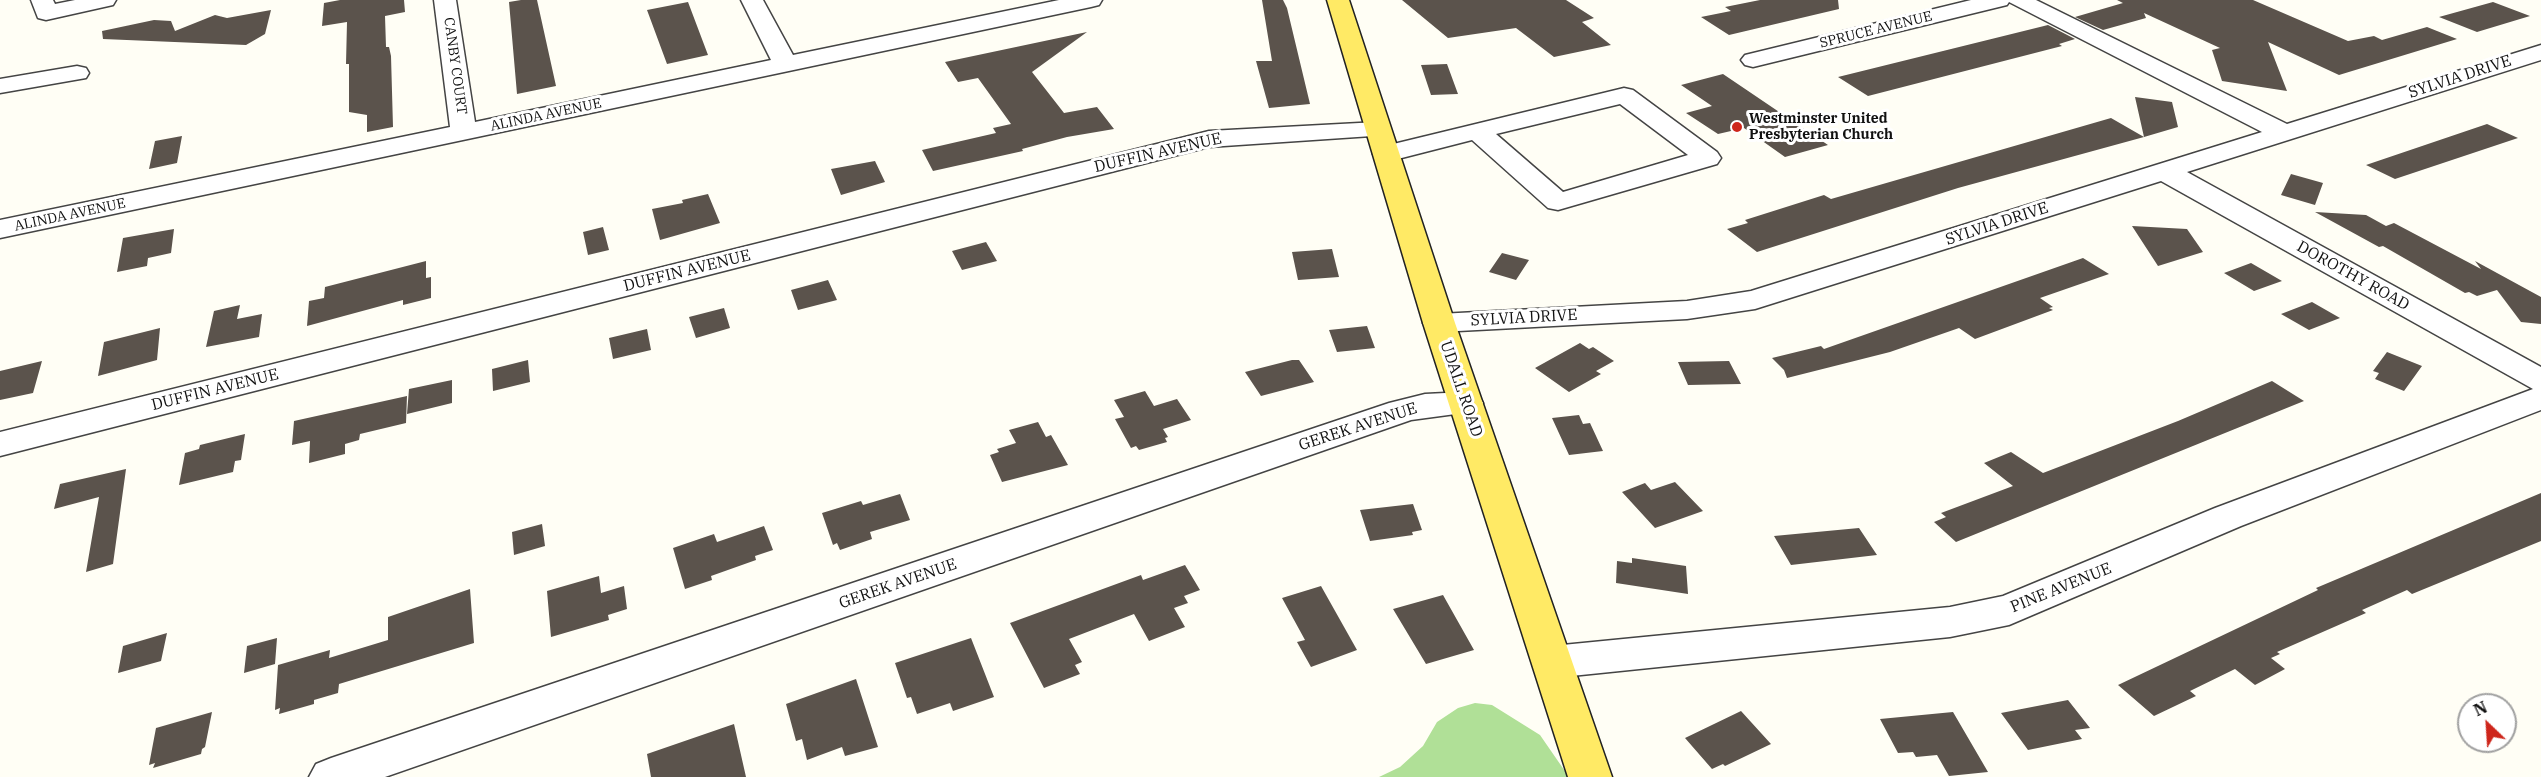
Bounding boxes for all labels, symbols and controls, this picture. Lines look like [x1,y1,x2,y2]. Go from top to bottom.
street label: SPRUCE AVENUE [1818,8,1934,52]
street label: CANBY COURT [440,16,470,116]
street label: SYLVIA DRIVE [2406,51,2514,103]
street label: ALINDA AVENUE [489,95,603,135]
place label: Westminster United Presbyterian Church [1749,111,1893,144]
marker: Westminster United Presbyterian Church [1730,120,1744,134]
street label: DUFFIN AVENUE [1092,129,1224,177]
street label: ALINDA AVENUE [13,195,127,235]
street label: SYLVIA DRIVE [1943,198,2051,250]
street label: DOROTHY ROAD [2293,237,2413,315]
street label: DUFFIN AVENUE [621,246,753,296]
street label: SYLVIA DRIVE [1470,306,1578,330]
street label: UDALL ROAD [1436,338,1486,440]
street label: DUFFIN AVENUE [149,365,281,415]
street label: GEREK AVENUE [1296,399,1420,455]
street label: GEREK AVENUE [837,555,959,613]
street label: PINE AVENUE [2008,559,2114,617]
north arrow [2457,693,2517,753]
text: N [2470,697,2490,720]

